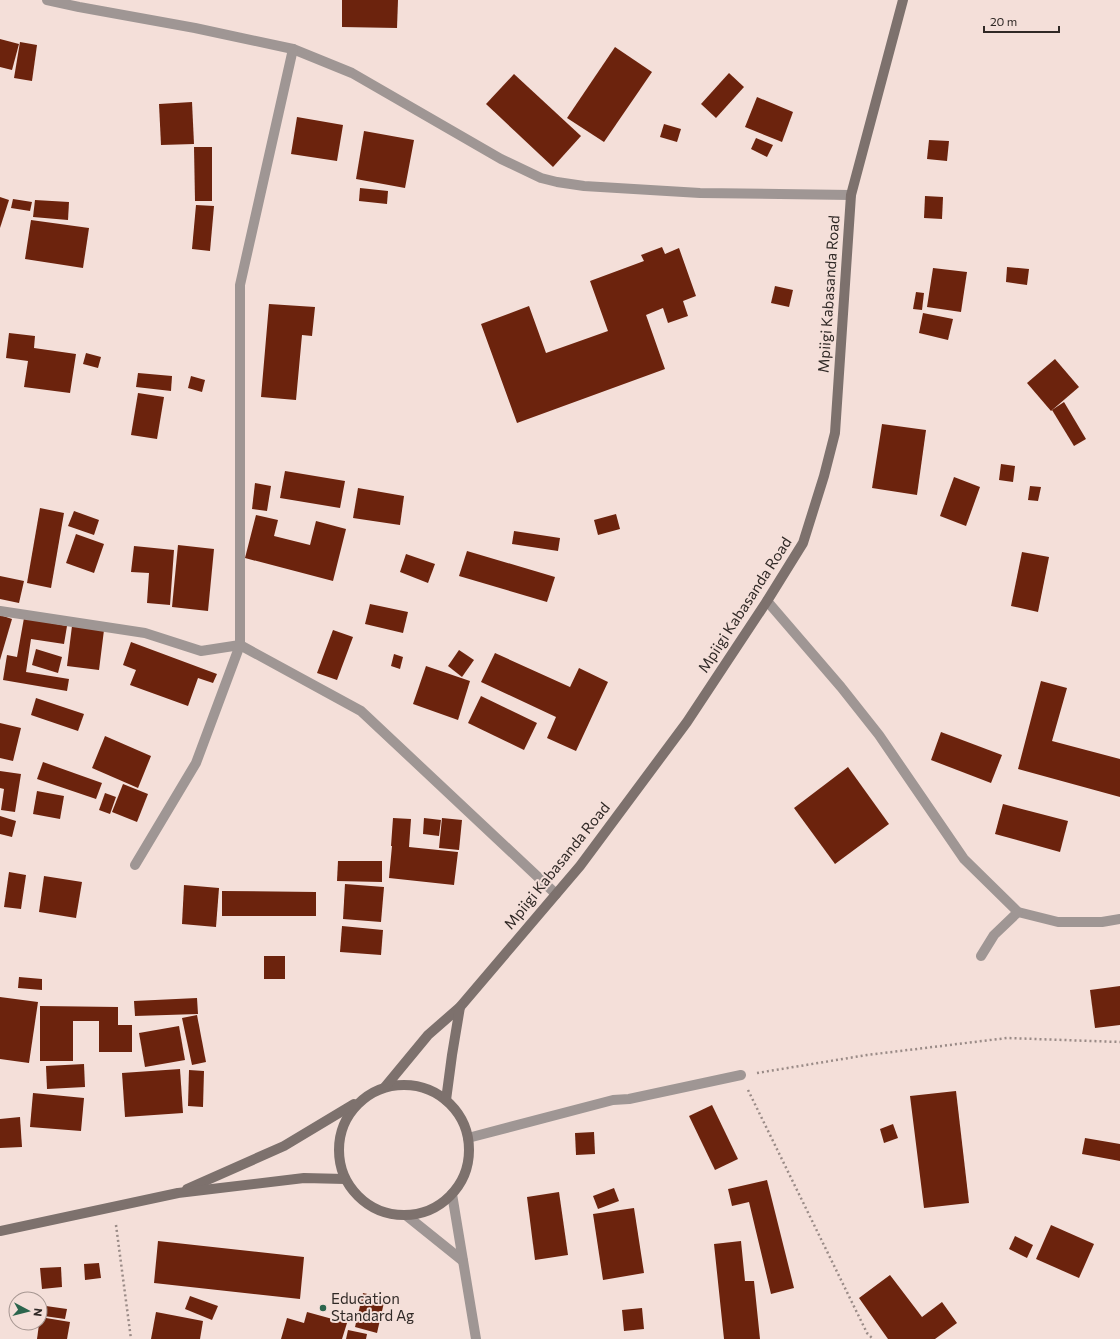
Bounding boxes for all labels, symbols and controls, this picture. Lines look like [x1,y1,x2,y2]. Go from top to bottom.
scale bar [984,8,1059,34]
text: 20 m [990,14,1017,28]
street label: Mpiigi Kabasanda Road [814,214,842,373]
street label: Mpiigi Kabasanda Road [694,533,795,676]
street label: Mpiigi Kabasanda Road [499,798,613,932]
place label: Education Standard Ag [331,1289,414,1324]
north arrow [8,1291,48,1331]
marker: Education Standard Ag [318,1303,328,1313]
text: N [31,1307,45,1317]

